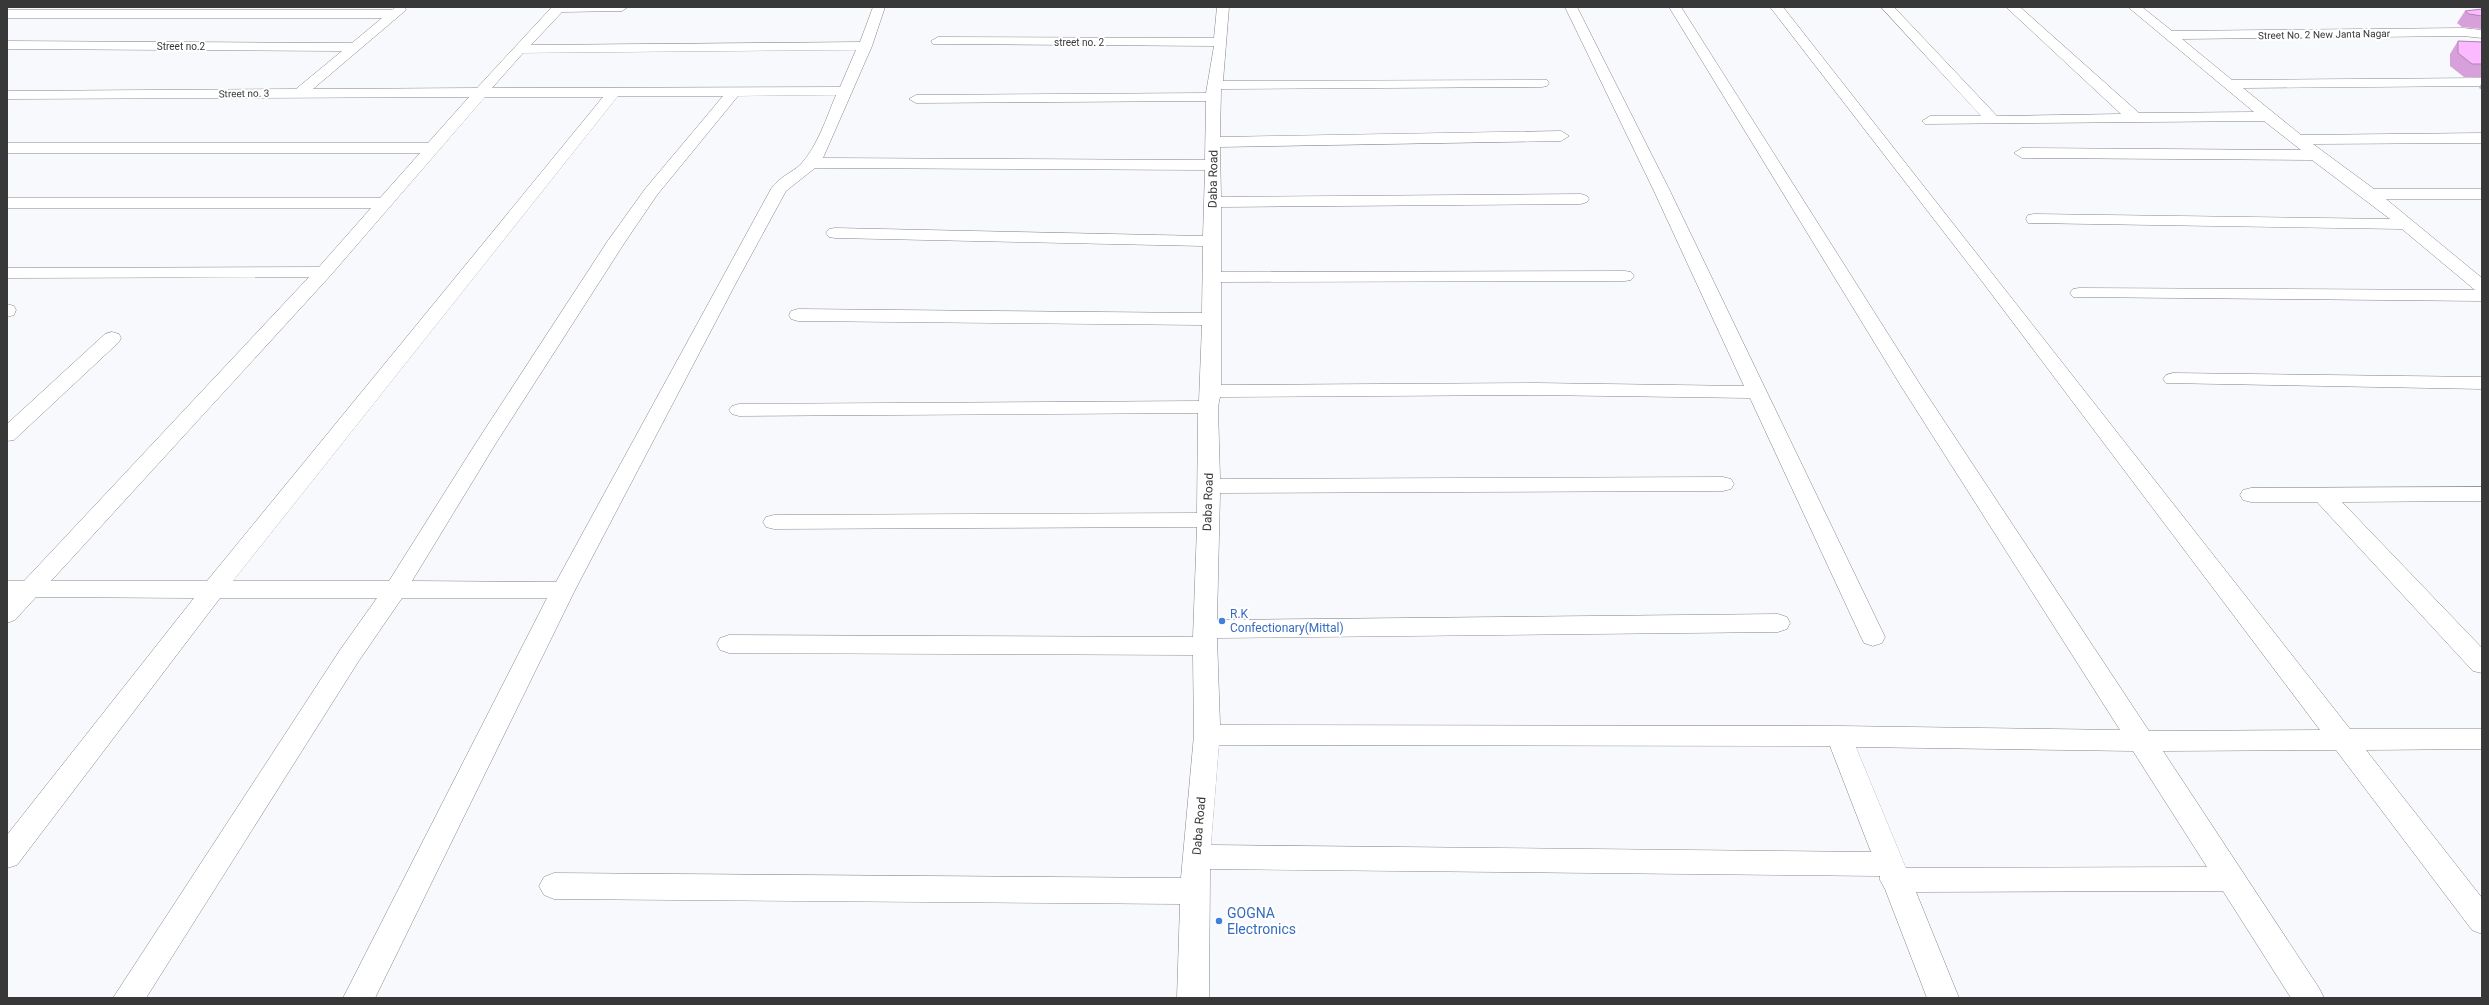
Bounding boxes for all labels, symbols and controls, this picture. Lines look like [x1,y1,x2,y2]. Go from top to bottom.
street label: Street No. 2 New Janta Nagar [2258,28,2391,41]
street label: street no. 2 [1054,37,1104,48]
street label: Street no.2 [157,41,206,52]
street label: Street no. 3 [219,88,270,99]
street label: Daba Road [1205,150,1221,208]
street label: Daba Road [1200,473,1216,531]
place label: R.K Confectionary(Mittal) [1230,607,1344,635]
marker: R.K Confectionary(Mittal) [1217,616,1227,626]
street label: Daba Road [1189,796,1209,856]
place label: GOGNA Electronics [1227,905,1296,937]
marker: GOGNA Electronics [1214,916,1224,926]

